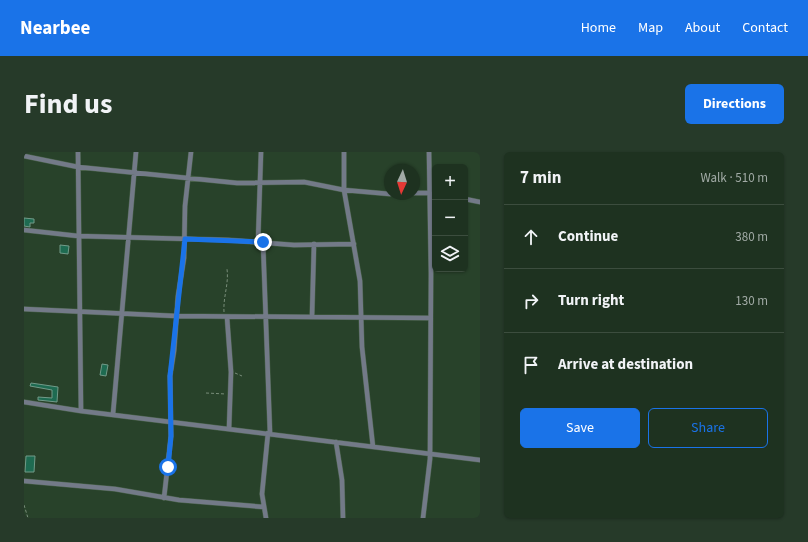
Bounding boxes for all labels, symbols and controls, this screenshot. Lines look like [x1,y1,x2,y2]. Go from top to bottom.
text: Nearbee [20,15,90,42]
text: Home [581,18,616,38]
text: Map [638,18,663,38]
text: About [685,18,720,38]
text: Contact [742,18,788,38]
text: Find us [24,84,112,124]
button: Directions [685,84,784,124]
north arrow [384,164,420,200]
map controls [432,164,468,272]
button: + [432,164,468,200]
text: 7 min [520,166,561,190]
text: Walk · 510 m [700,169,768,187]
button: − [432,200,468,236]
icon: ahead [520,226,542,248]
text: Continue [558,226,618,247]
text: 380 m [735,228,768,246]
route end [254,233,272,251]
button: layers [432,236,468,272]
icon: right [520,290,542,312]
text: Turn right [558,290,624,311]
text: 130 m [735,292,768,310]
icon: arrive [520,354,542,376]
text: Arrive at destination [558,354,693,375]
button: Save [520,408,640,448]
button: Share [648,408,768,448]
route start [159,458,177,476]

